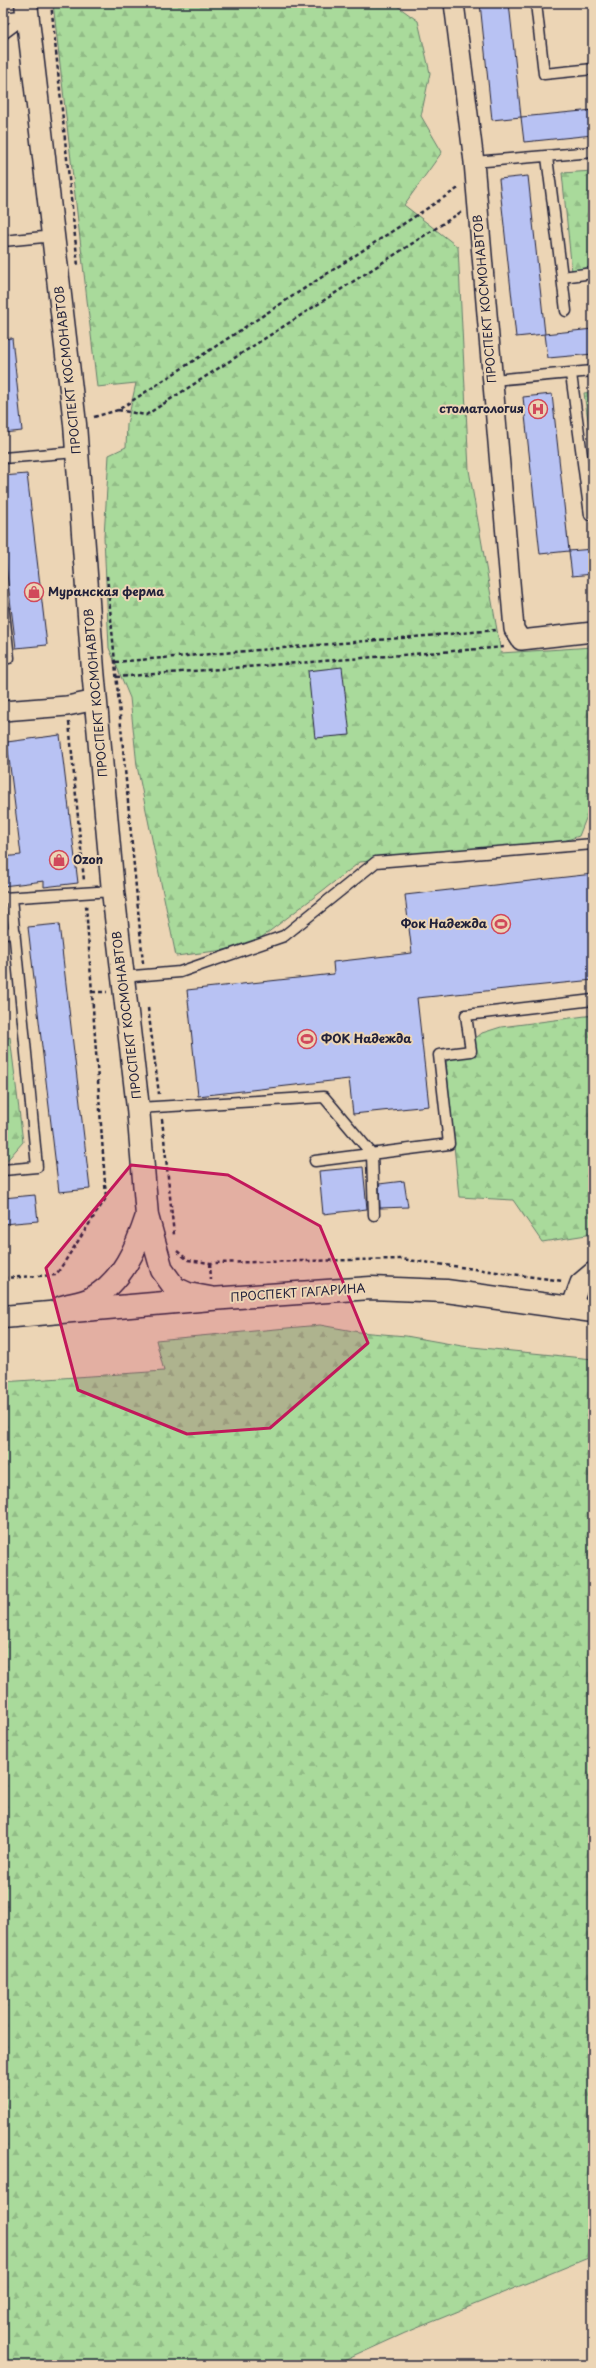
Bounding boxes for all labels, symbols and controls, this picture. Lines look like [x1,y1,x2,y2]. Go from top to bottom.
street label: ПРОСПЕКТ КОСМОНАВТОВ [468,214,500,384]
street label: ПРОСПЕКТ КОСМОНАВТОВ [49,285,85,455]
hospital icon: стоматология [527,398,549,420]
place label: стоматология [439,399,524,417]
shop icon: Муранская ферма [23,581,45,603]
place label: Муранская ферма [48,582,165,600]
street label: ПРОСПЕКТ КОСМОНАВТОВ [79,608,111,778]
shop icon: Ozon [48,849,70,871]
place label: Ozon [73,850,103,868]
sports icon: Фок Надежда [490,913,512,935]
place label: Фок Надежда [401,914,488,932]
street label: ПРОСПЕКТ КОСМОНАВТОВ [107,930,145,1100]
sports icon: ФОК Надежда [296,1028,318,1050]
place label: ФОК Надежда [321,1029,412,1047]
street label: ПРОСПЕКТ ГАГАРИНА [230,1278,366,1306]

